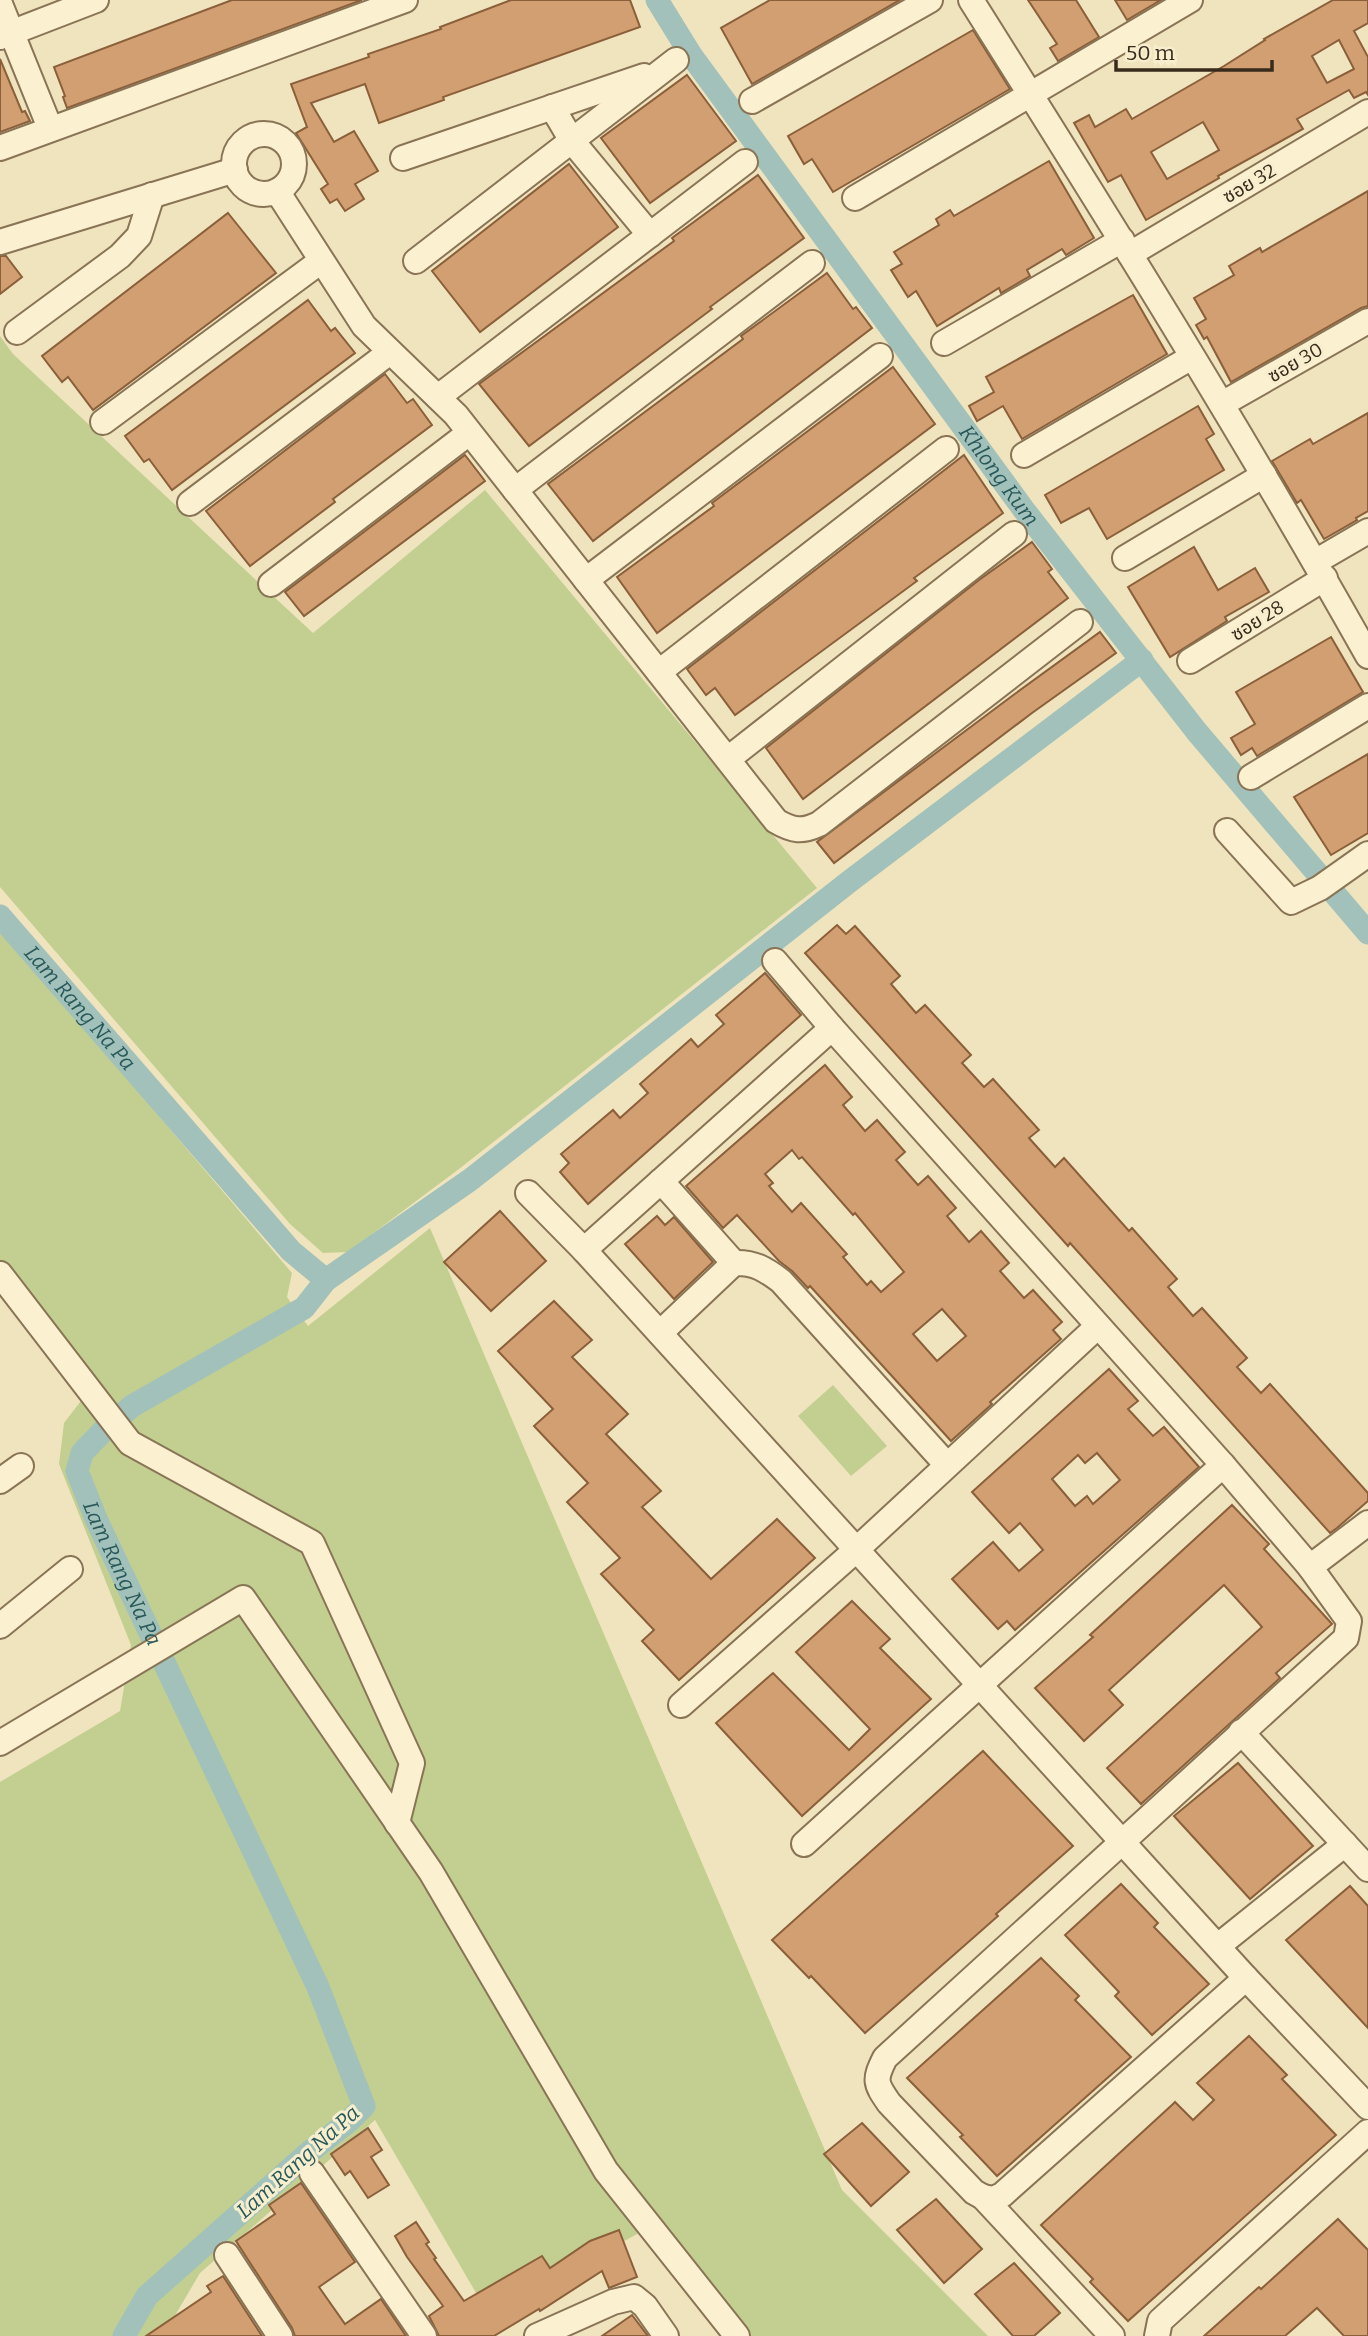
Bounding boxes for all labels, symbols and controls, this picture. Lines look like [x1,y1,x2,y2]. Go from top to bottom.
scale bar [1116,28,1272,72]
text: 50 m [1126,40,1175,66]
street label: ซอย 32 [1219,159,1280,208]
street label: ซอย 30 [1264,338,1327,387]
water label: Khlong Kum [953,420,1045,531]
street label: ซอย 28 [1226,595,1288,646]
water label: Lam Rang Na Pa [19,940,141,1076]
water label: Lam Rang Na Pa [77,1497,167,1650]
water label: Lam Rang Na Pa [231,2100,365,2224]

